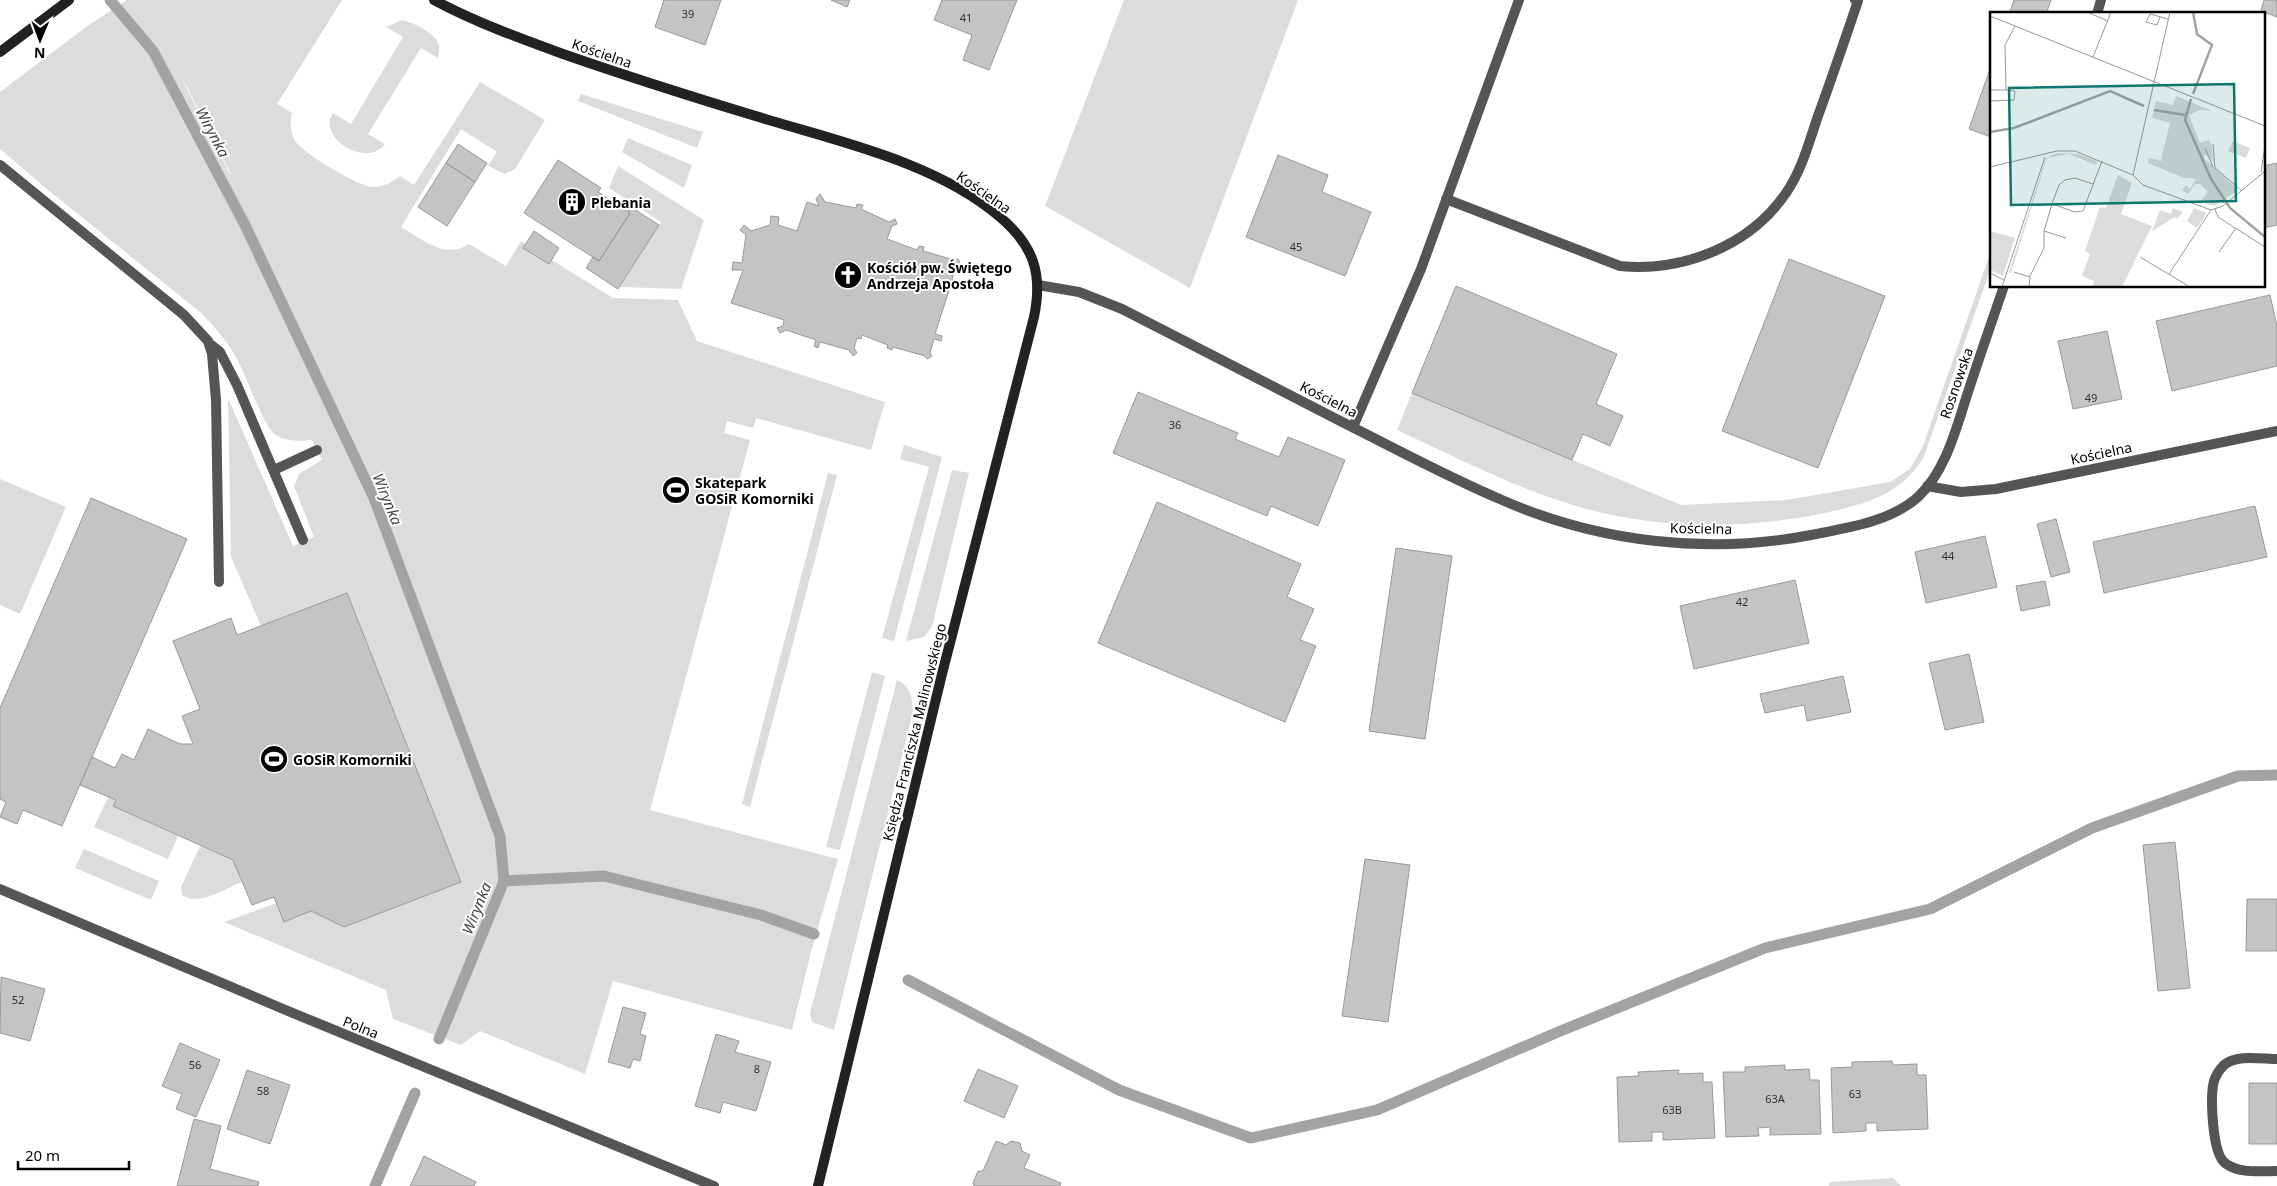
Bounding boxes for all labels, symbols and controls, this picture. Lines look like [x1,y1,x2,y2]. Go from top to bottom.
house number: 39 [682,6,694,21]
house number: 41 [960,10,972,25]
inset map [1990,12,2264,288]
north arrow [15,15,65,65]
street label: Kościelna [569,34,635,72]
text: N [34,44,46,63]
water label: Wirynka [191,103,235,161]
street label: Kościelna [953,166,1015,218]
building icon: Plebania [557,187,587,217]
place label: Plebania [591,193,651,212]
house number: 45 [1290,239,1302,254]
place label: Kościół pw. Świętego Andrzeja Apostoła [867,258,1012,293]
church icon: Kościół pw. Świętego Andrzeja Apostoła [833,260,863,290]
street label: Rosnowska [1935,345,1977,421]
street label: Kościelna [1297,376,1361,422]
house number: 49 [2085,390,2097,405]
house number: 36 [1169,417,1181,432]
street label: Kościelna [2069,437,2133,469]
water label: Wirynka [369,470,408,528]
place label: Skatepark GOSiR Komorniki [695,473,814,508]
sports icon: Skatepark GOSiR Komorniki [661,475,691,505]
street label: Kościelna [1670,518,1732,538]
house number: 44 [1942,548,1955,563]
house number: 42 [1736,594,1748,609]
street label: Księdza Franciszka Malinowskiego [878,621,950,843]
sports icon: GOSiR Komorniki [259,744,289,774]
place label: GOSiR Komorniki [293,750,412,769]
water label: Wirynka [457,879,496,937]
house number: 52 [12,992,24,1007]
street label: Polna [340,1011,382,1043]
house number: 56 [189,1057,201,1072]
house number: 8 [754,1061,760,1076]
house number: 58 [257,1083,269,1098]
house number: 63 [1849,1086,1861,1101]
house number: 63A [1765,1091,1786,1106]
house number: 63B [1662,1102,1682,1117]
scale bar [18,1138,129,1170]
text: 20 m [25,1145,60,1165]

